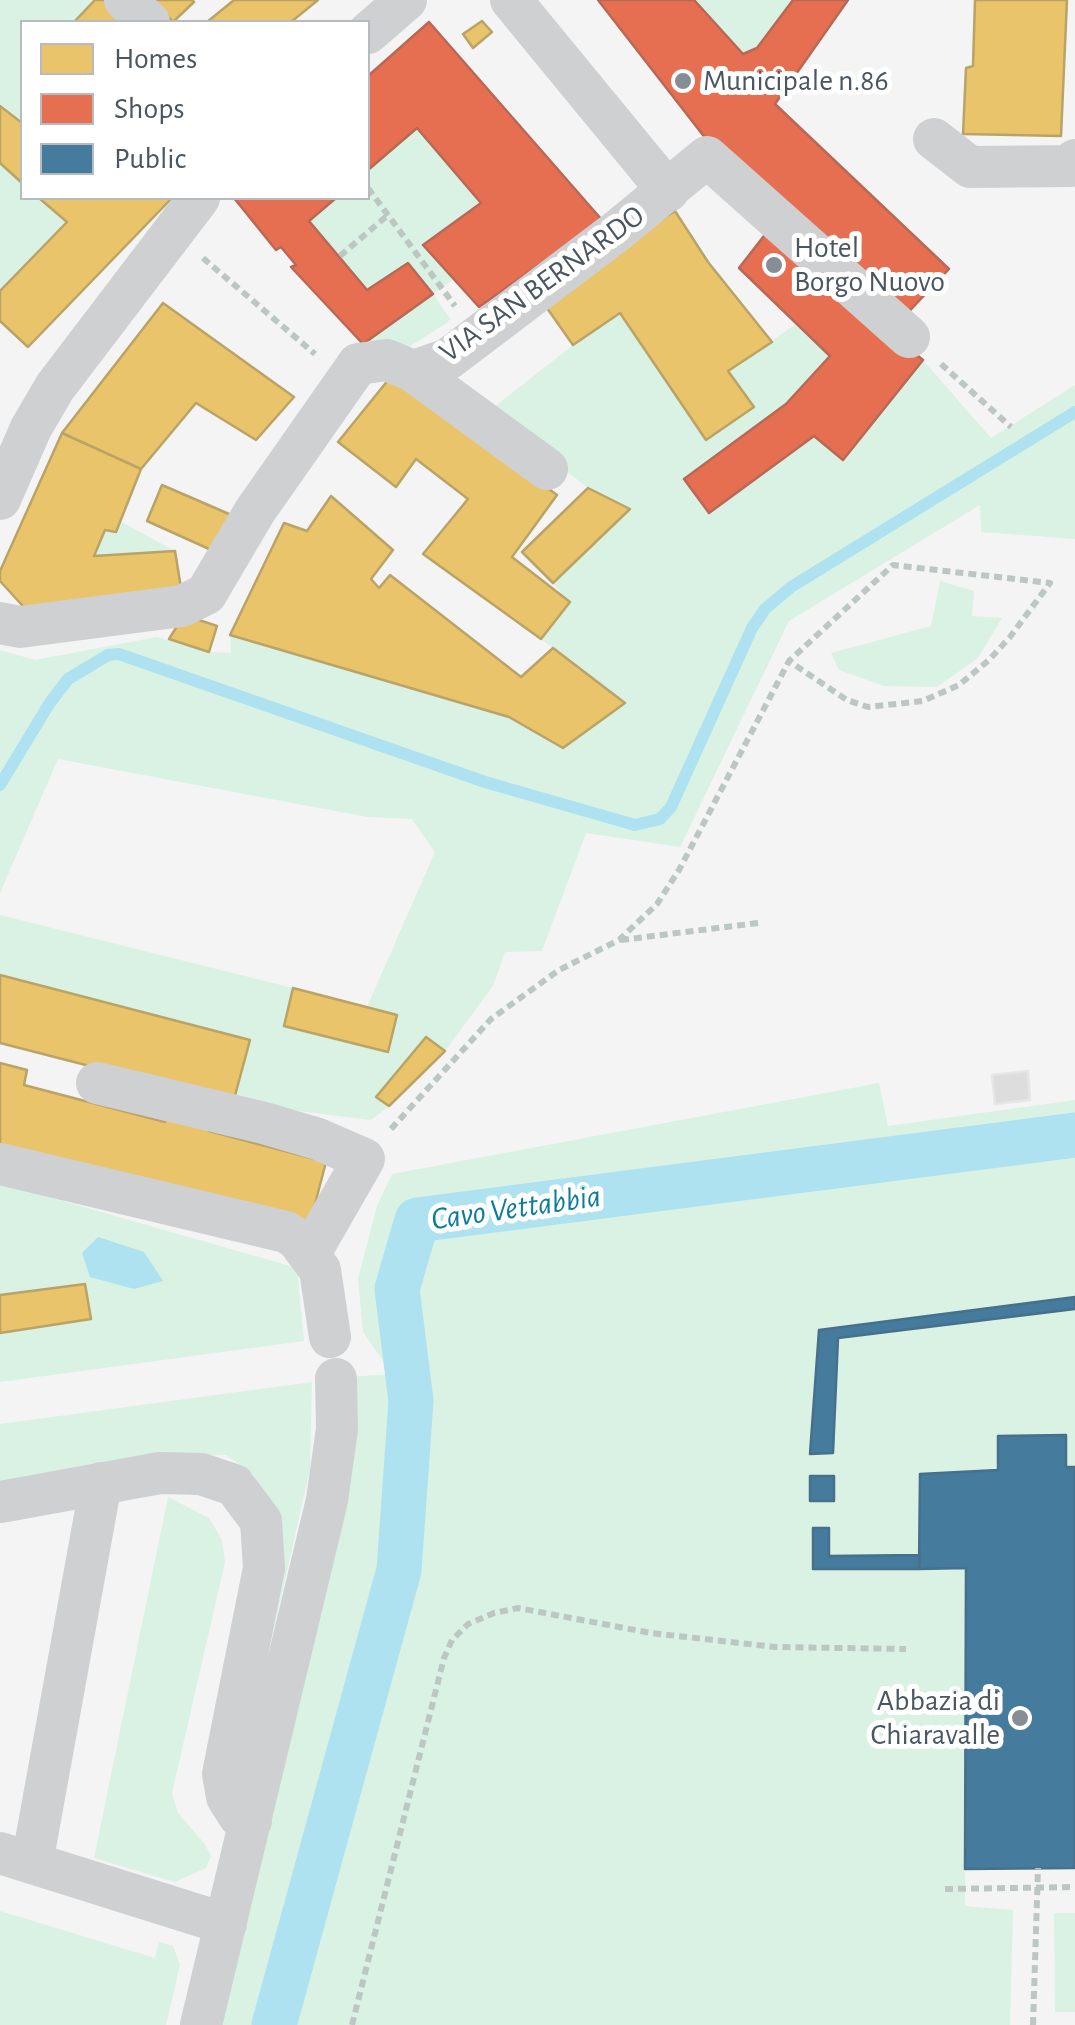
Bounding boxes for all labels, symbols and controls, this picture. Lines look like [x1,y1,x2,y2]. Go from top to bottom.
legend [20,20,370,200]
text: Homes [114,44,197,74]
place label: Municipale n.86 [703,63,889,99]
marker: Municipale n.86 [672,70,694,92]
text: Shops [114,94,185,124]
text: Public [114,144,186,174]
street label: VIA SAN BERNARDO [433,198,651,370]
place label: Hotel Borgo Nuovo [794,230,945,300]
marker: Hotel Borgo Nuovo [763,254,785,276]
water label: Cavo Vettabbia [429,1177,603,1239]
place label: Abbazia di Chiaravalle [870,1683,1000,1754]
marker: Abbazia di Chiaravalle [1009,1707,1031,1729]

